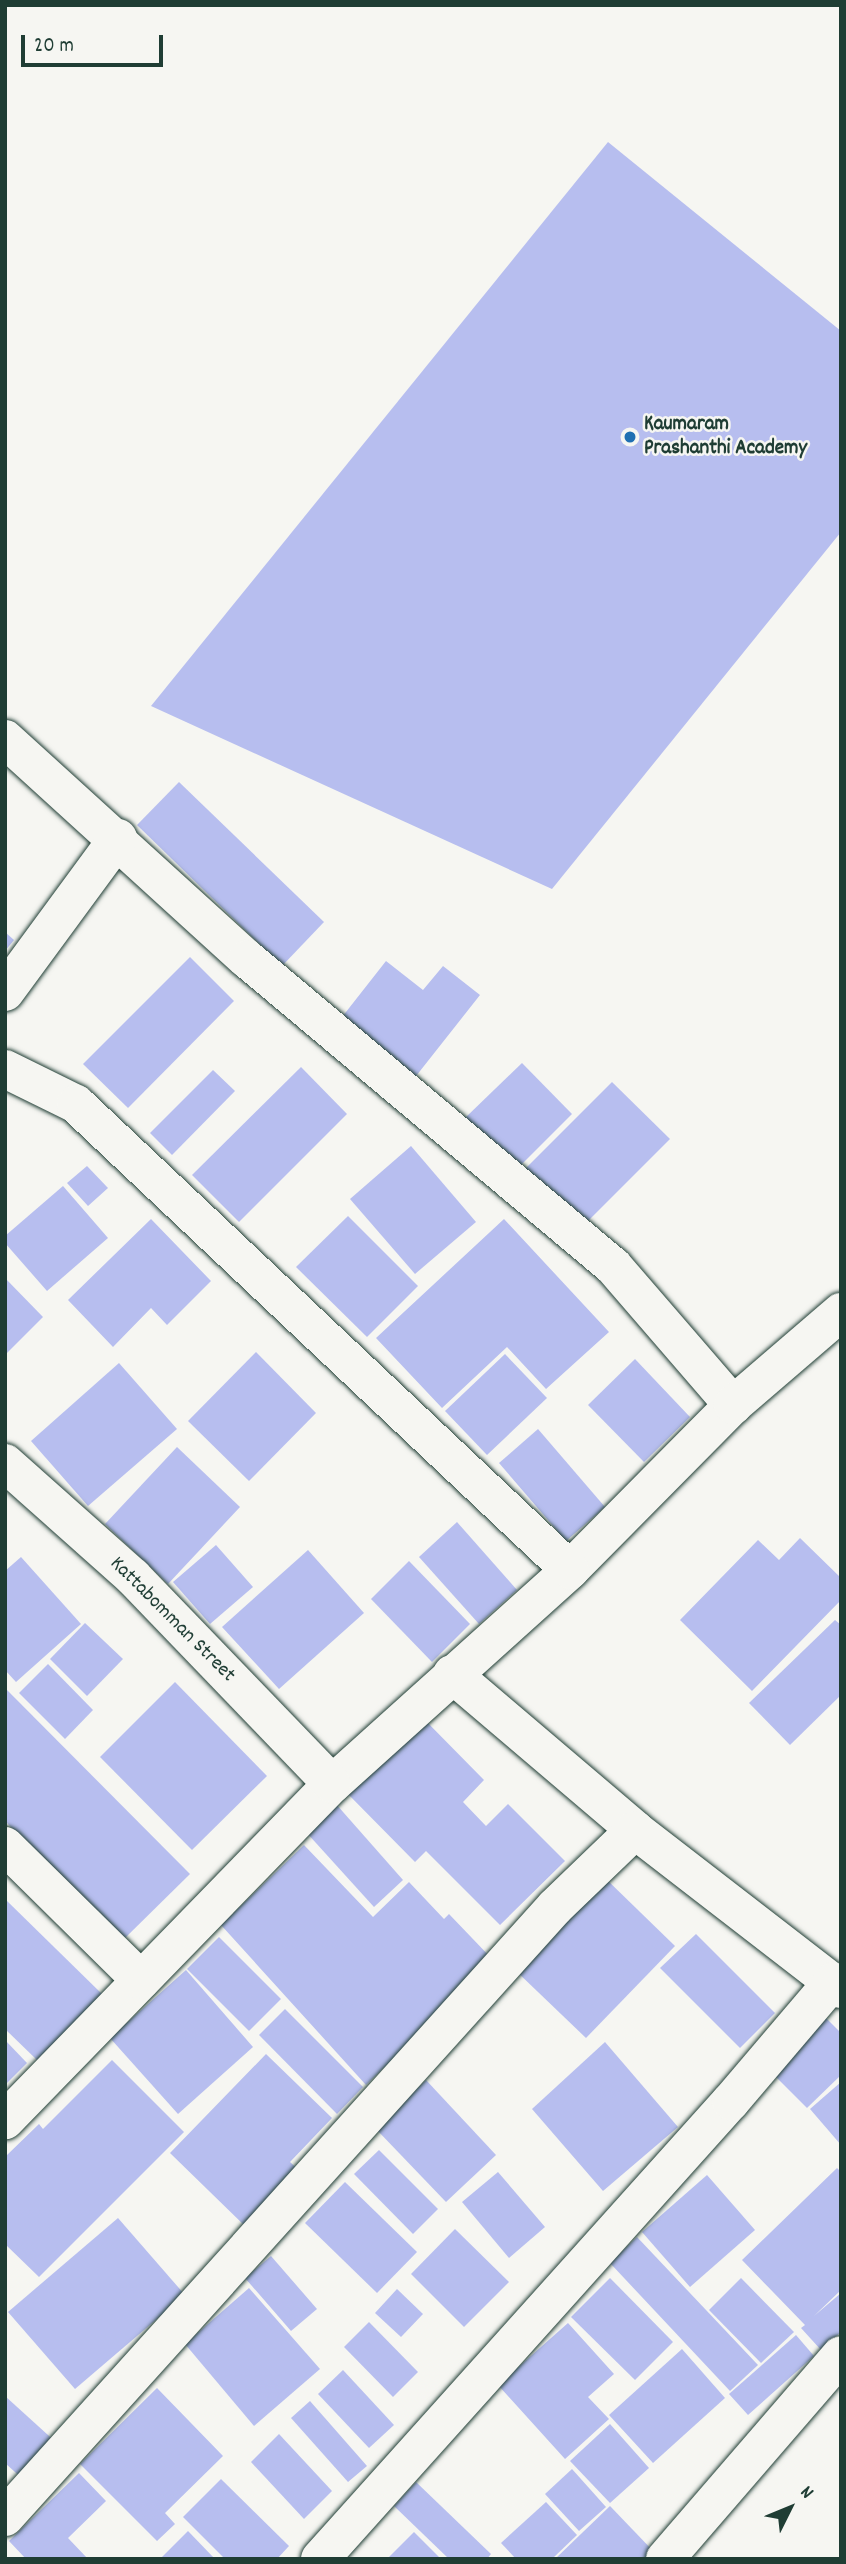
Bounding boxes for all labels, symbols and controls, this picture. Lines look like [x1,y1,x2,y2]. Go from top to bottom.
scale bar [24,21,166,65]
text: 20 m [34,32,74,62]
place label: Kaumaram Prashanthi Academy [644,412,807,462]
marker: Kaumaram Prashanthi Academy [622,429,638,445]
street label: Kattabomman Street [104,1552,240,1688]
north arrow [755,2473,825,2543]
text: N [793,2481,819,2506]

